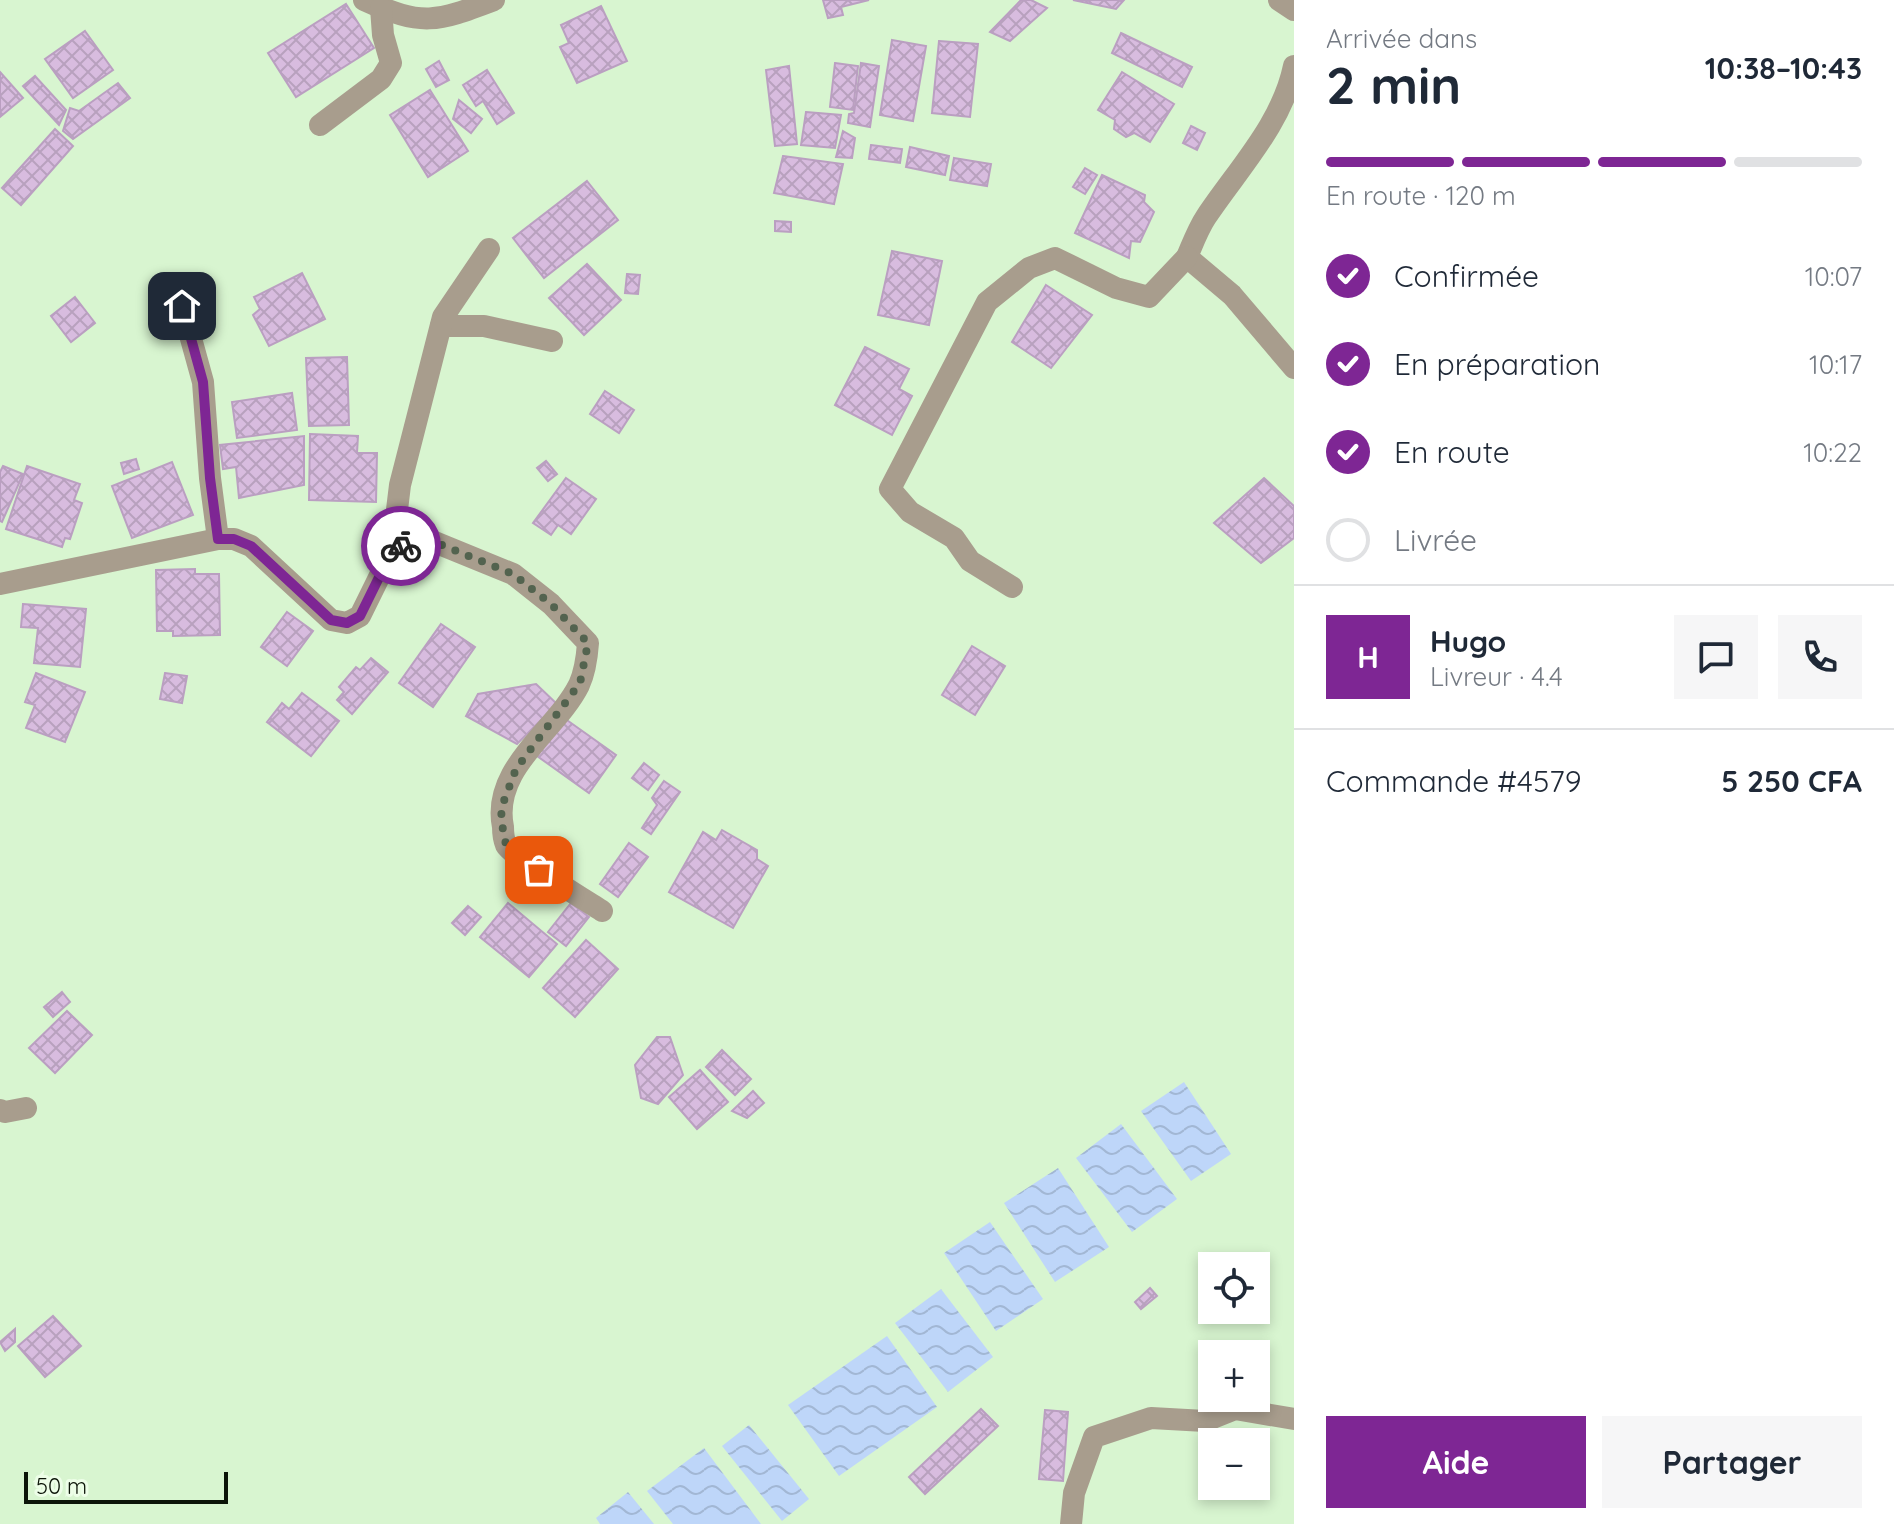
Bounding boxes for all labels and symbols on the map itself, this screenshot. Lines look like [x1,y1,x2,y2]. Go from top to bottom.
pin [148,272,216,340]
courier [361,506,441,586]
pin [505,836,573,904]
scale bar [24,1468,228,1504]

